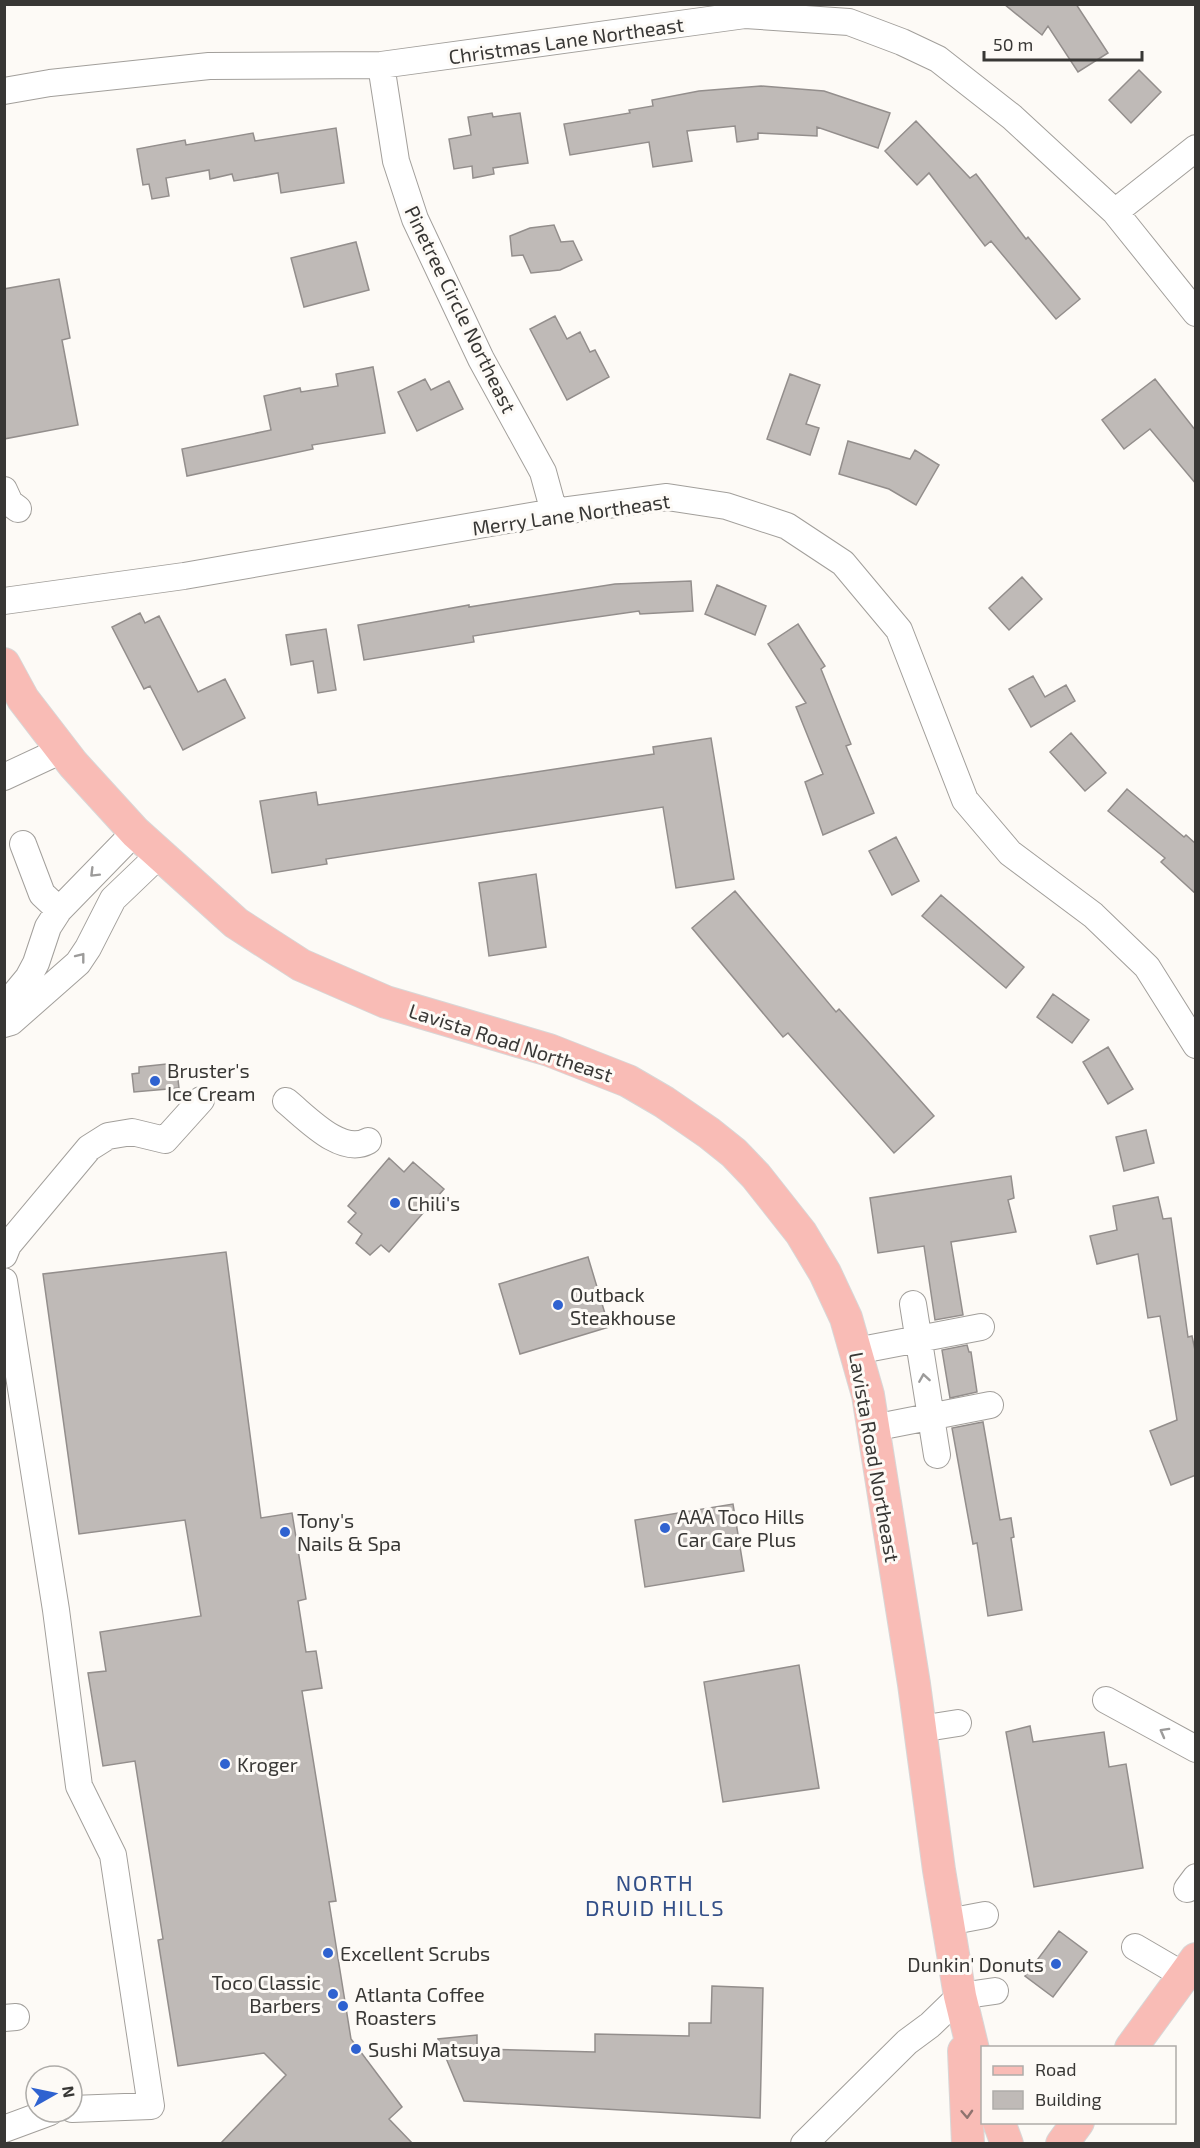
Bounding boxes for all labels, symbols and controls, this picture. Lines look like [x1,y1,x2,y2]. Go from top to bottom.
street label: Christmas Lane Northeast [447,12,685,68]
scale bar [984,24,1142,62]
text: 50 m [993,33,1033,55]
street label: Pinetree Circle Northeast [400,201,522,417]
street label: Merry Lane Northeast [471,488,672,540]
one-way arrow [91,866,102,877]
one-way arrow [74,953,85,964]
street label: Lavista Road Northeast [406,998,616,1086]
place label: Bruster's Ice Cream [167,1058,255,1105]
marker: Bruster's Ice Cream [148,1074,162,1088]
place label: Chili's [407,1191,460,1215]
marker: Chili's [388,1196,402,1210]
place label: Outback Steakhouse [570,1282,676,1329]
marker: Outback Steakhouse [551,1298,565,1312]
street label: Lavista Road Northeast [845,1350,905,1564]
one-way arrow [918,1373,930,1383]
place label: AAA Toco Hills Car Care Plus [677,1504,804,1551]
place label: Tony's Nails & Spa [297,1508,401,1555]
marker: AAA Toco Hills Car Care Plus [658,1521,672,1535]
marker: Tony's Nails & Spa [278,1525,292,1539]
one-way arrow [1160,1727,1171,1739]
place label: Kroger [237,1752,298,1776]
marker: Kroger [218,1757,232,1771]
district label: NORTH DRUID HILLS [585,1869,725,1920]
place label: Excellent Scrubs [340,1941,490,1965]
marker: Excellent Scrubs [321,1946,335,1960]
place label: Dunkin' Donuts [907,1952,1044,1976]
marker: Dunkin' Donuts [1049,1957,1063,1971]
place label: Toco Classic Barbers [211,1970,321,2017]
place label: Atlanta Coffee Roasters [355,1982,485,2029]
marker: Toco Classic Barbers [326,1987,340,2001]
marker: Atlanta Coffee Roasters [336,1999,350,2013]
place label: Sushi Matsuya [368,2037,501,2061]
marker: Sushi Matsuya [349,2042,363,2056]
legend [981,2046,1176,2124]
text: Road [1035,2058,1076,2080]
north arrow [24,2064,84,2124]
text: N [59,2084,80,2099]
text: Building [1035,2088,1102,2110]
one-way arrow [960,2110,973,2119]

